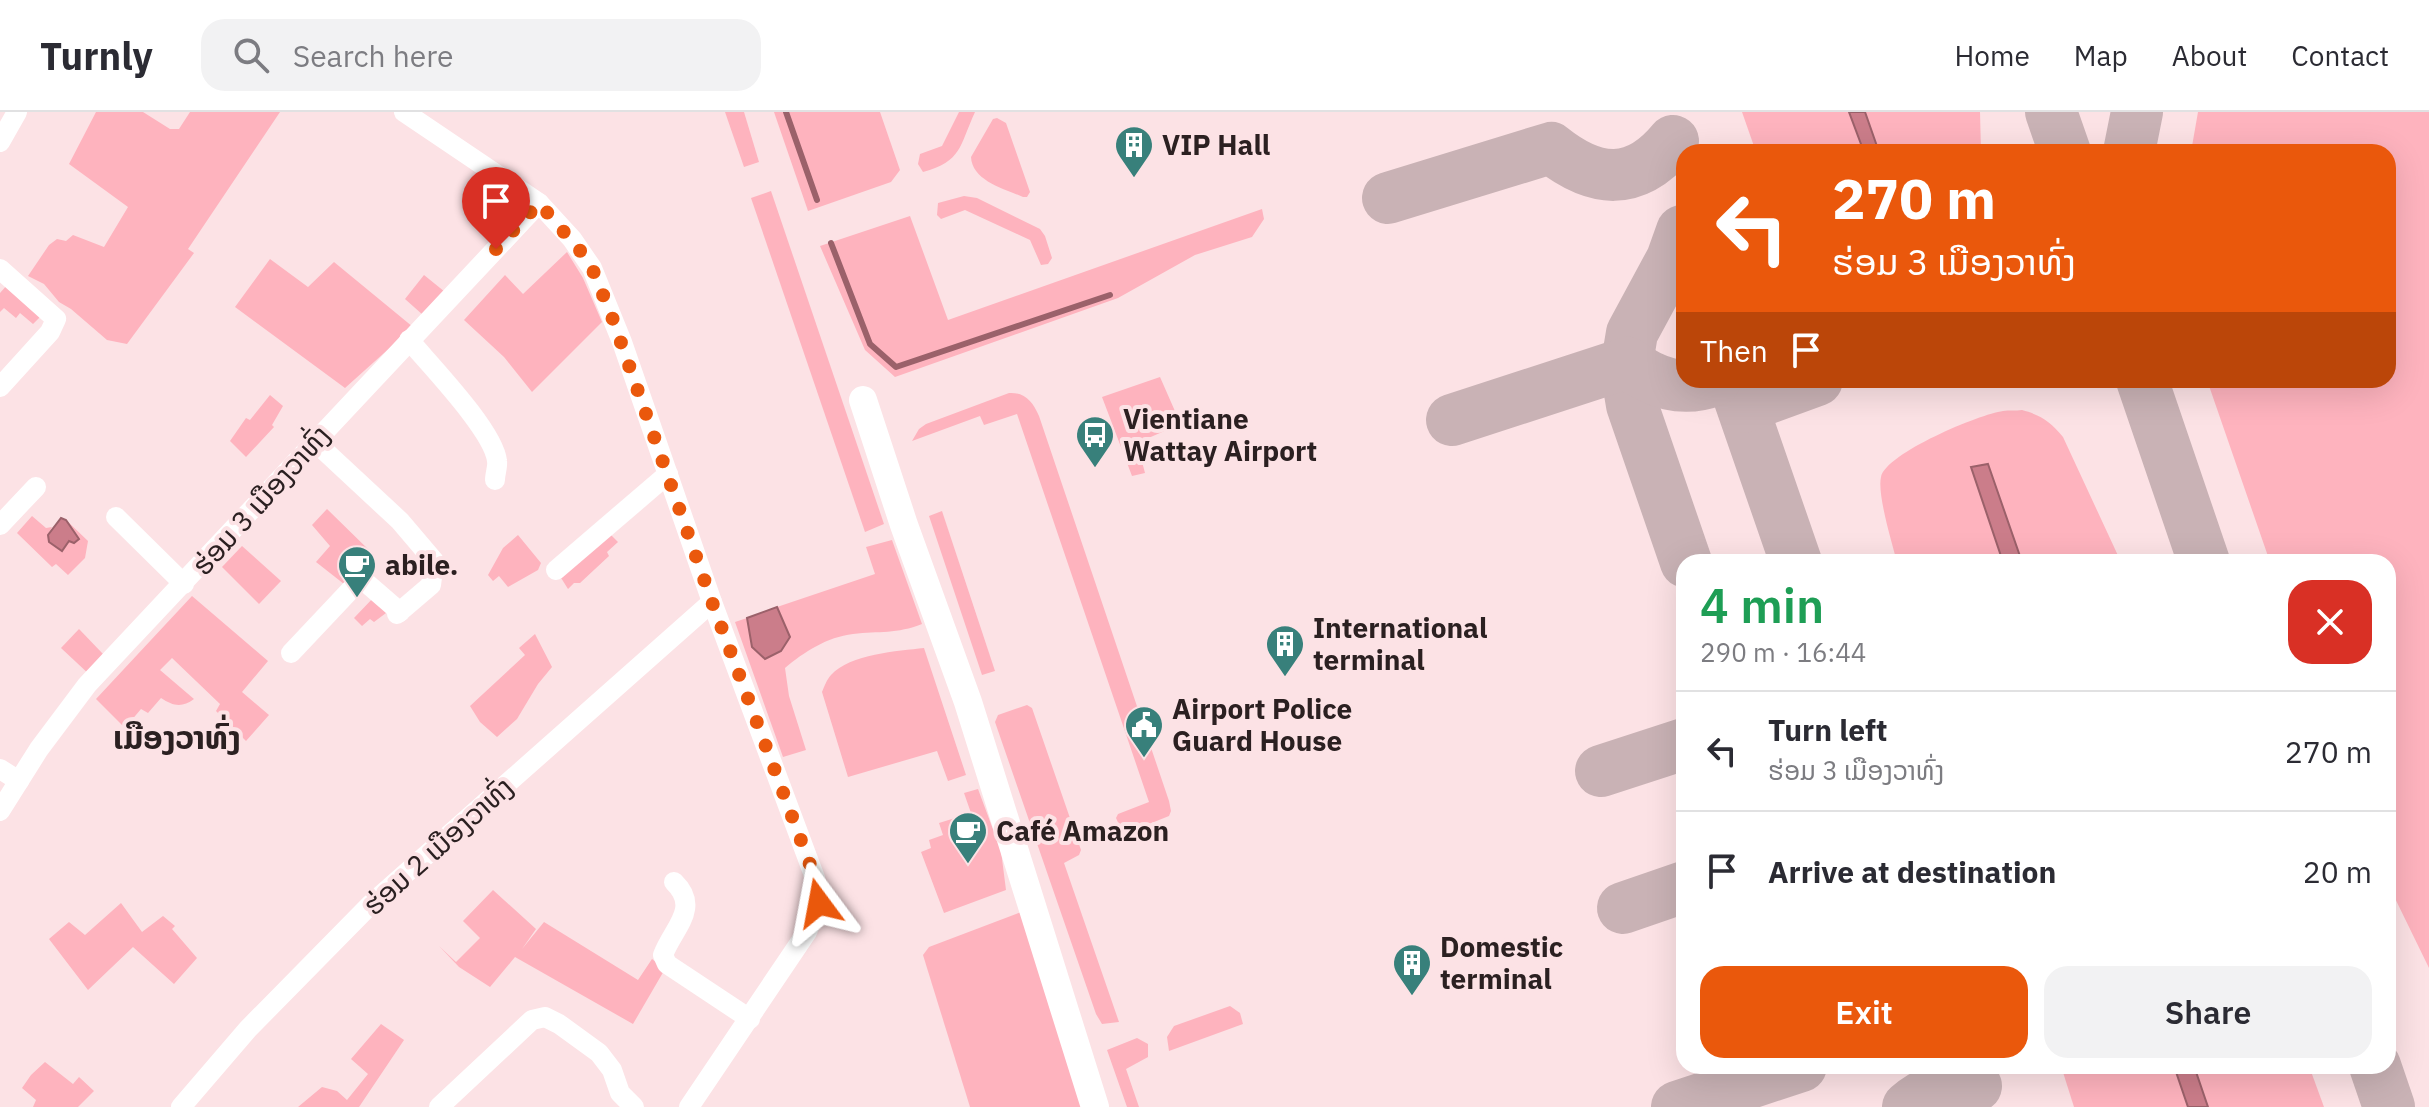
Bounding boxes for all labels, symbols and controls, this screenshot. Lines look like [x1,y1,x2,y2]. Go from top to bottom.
search box [201,19,761,91]
text: Turnly [40,31,153,80]
icon: search [229,33,273,77]
text: Search here [293,36,454,75]
text: Home [1954,37,2030,74]
text: Map [2074,37,2128,74]
text: About [2172,37,2247,74]
text: Contact [2291,37,2389,74]
building icon: VIP Hall [1113,124,1155,179]
place label: VIP Hall [1162,126,1270,163]
text: 270 m [1832,162,1996,234]
pin [462,167,530,249]
icon: left [1700,176,1804,280]
icon: arrive [474,179,518,223]
text: ຮ່ອມ 3 ເມືອງວາທົ່ງ [1832,238,2076,285]
icon: arrive [1784,328,1828,372]
text: Then [1700,331,1768,370]
place label: Vientiane Wattay Airport [1123,400,1317,469]
bus stop icon: Vientiane Wattay Airport [1074,414,1116,469]
street label: ຮ່ອມ 3 ເມືອງວາທົ່ງ [183,417,338,583]
cafe icon: abile. [336,544,378,599]
place label: abile. [385,546,458,583]
text: 4 min [1700,574,1824,636]
button: close [2288,580,2372,664]
place label: International terminal [1313,609,1488,678]
building icon: International terminal [1264,623,1306,678]
text: 290 m · 16:44 [1700,635,1866,669]
place label: Airport Police Guard House [1172,690,1352,759]
public building icon: Airport Police Guard House [1123,704,1165,759]
text: Turn left [1768,710,1887,749]
district label: ເມືອງວາທົ່ງ [113,714,241,758]
icon: left [1700,729,1744,773]
text: 270 m [2285,732,2372,771]
text: ຮ່ອມ 3 ເມືອງວາທົ່ງ [1768,753,1944,787]
street label: ຮ່ອມ 2 ເມືອງວາທົ່ງ [355,768,521,923]
cafe icon: Café Amazon [947,810,989,865]
place label: Café Amazon [996,812,1169,849]
icon: arrive [1700,849,1744,893]
text: Arrive at destination [1768,852,2056,891]
text: 20 m [2303,852,2372,891]
position arrow [777,861,861,945]
place label: Domestic terminal [1440,928,1563,997]
building icon: Domestic terminal [1391,942,1433,997]
button: Exit [1700,966,2028,1058]
button: Share [2044,966,2372,1058]

